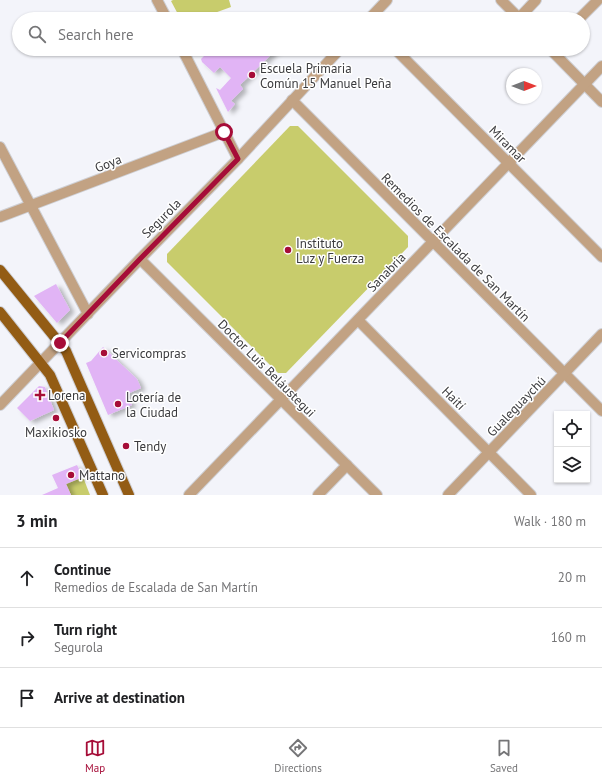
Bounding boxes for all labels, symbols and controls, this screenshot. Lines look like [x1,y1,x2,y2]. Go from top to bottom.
search box [12,12,590,56]
icon: search [26,23,48,45]
text: Search here [58,25,134,44]
place label: Escuela Primaria Común 15 Manuel Peña [260,60,391,92]
north arrow [506,68,542,104]
marker: Escuela Primaria Común 15 Manuel Peña [247,70,257,80]
street label: Miramar [485,122,530,167]
route start [215,123,233,141]
street label: Goya [92,151,124,176]
street label: Remedios de Escalada de San Martín [378,169,534,325]
street label: Segurola [138,195,185,242]
place label: Instituto Luz y Fuerza [296,235,364,267]
marker: Instituto Luz y Fuerza [283,245,293,255]
street label: Sanabria [363,249,409,296]
street label: Doctor Luis Beláustegui [214,316,319,421]
route end [51,334,69,352]
place label: Servicompras [112,345,186,362]
marker: Servicompras [99,348,109,358]
street label: Gualeguaychú [483,372,550,440]
street label: Haití [438,383,469,414]
place label: Lorena [48,387,86,404]
place label: Lotería de la Ciudad [126,389,181,421]
marker: Lorena [35,390,45,400]
marker: Lotería de la Ciudad [113,399,123,409]
map controls [554,411,590,483]
button: locate [554,411,590,447]
marker: Maxikiosko [51,413,61,423]
place label: Maxikiosko [25,424,87,441]
place label: Tendy [134,438,166,455]
marker: Tendy [121,441,131,451]
button: layers [554,447,590,483]
place label: Mattano [79,467,125,484]
marker: Mattano [66,470,76,480]
text: 3 min [16,510,57,532]
text: Walk · 180 m [514,513,586,530]
text: Continue [54,560,111,579]
icon: ahead [16,567,38,589]
text: 20 m [558,569,586,586]
text: Remedios de Escalada de San Martín [54,579,258,596]
text: Turn right [54,620,117,639]
icon: right [16,627,38,649]
text: 160 m [551,629,586,646]
text: Segurola [54,639,103,656]
icon: arrive [16,687,38,709]
text: Arrive at destination [54,688,185,707]
tab: Map [84,737,106,775]
tab: Directions [274,737,322,775]
tab: Saved [490,737,518,775]

